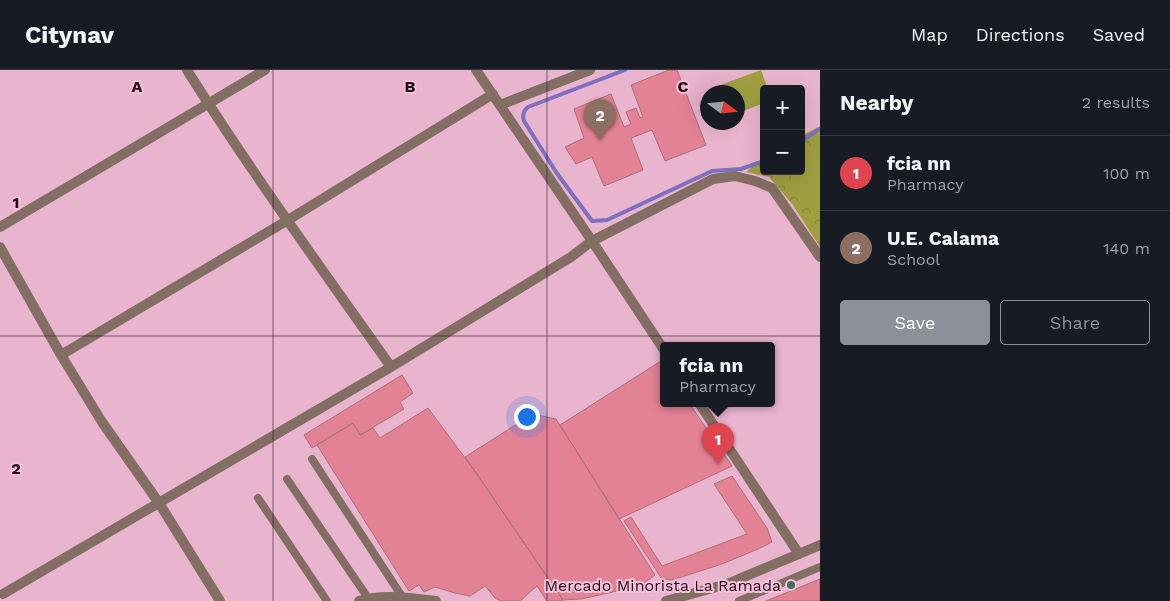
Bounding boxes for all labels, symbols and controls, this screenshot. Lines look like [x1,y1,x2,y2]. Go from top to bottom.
text: Citynav [25,21,114,49]
text: Map [911,24,948,45]
text: Directions [976,24,1065,45]
text: Saved [1093,24,1145,45]
text: A [132,77,143,96]
text: B [405,77,416,96]
text: C [678,77,689,96]
north arrow [700,85,745,130]
map controls [760,85,805,175]
button: + [760,85,805,130]
text: Nearby [840,90,913,115]
text: 2 results [1082,93,1150,112]
pin: 2 [584,99,616,140]
button: − [760,130,805,175]
text: fcia nn [887,152,951,175]
text: 1 [853,164,859,183]
text: 100 m [1103,164,1150,183]
text: Pharmacy [887,175,963,194]
text: 1 [13,193,19,212]
text: U.E. Calama [887,227,999,250]
text: 2 [851,239,861,258]
text: 140 m [1103,239,1150,258]
text: School [887,250,940,269]
button: Save [840,300,990,345]
button: Share [1000,300,1150,345]
popup [660,342,775,407]
text: fcia nn [679,354,743,377]
text: Pharmacy [679,377,756,396]
your location [514,404,540,430]
pin: 1 [702,423,734,464]
text: 2 [11,459,21,478]
place label: Mercado Minorista La Ramada [545,576,781,595]
marker: Mercado Minorista La Ramada [785,579,797,591]

